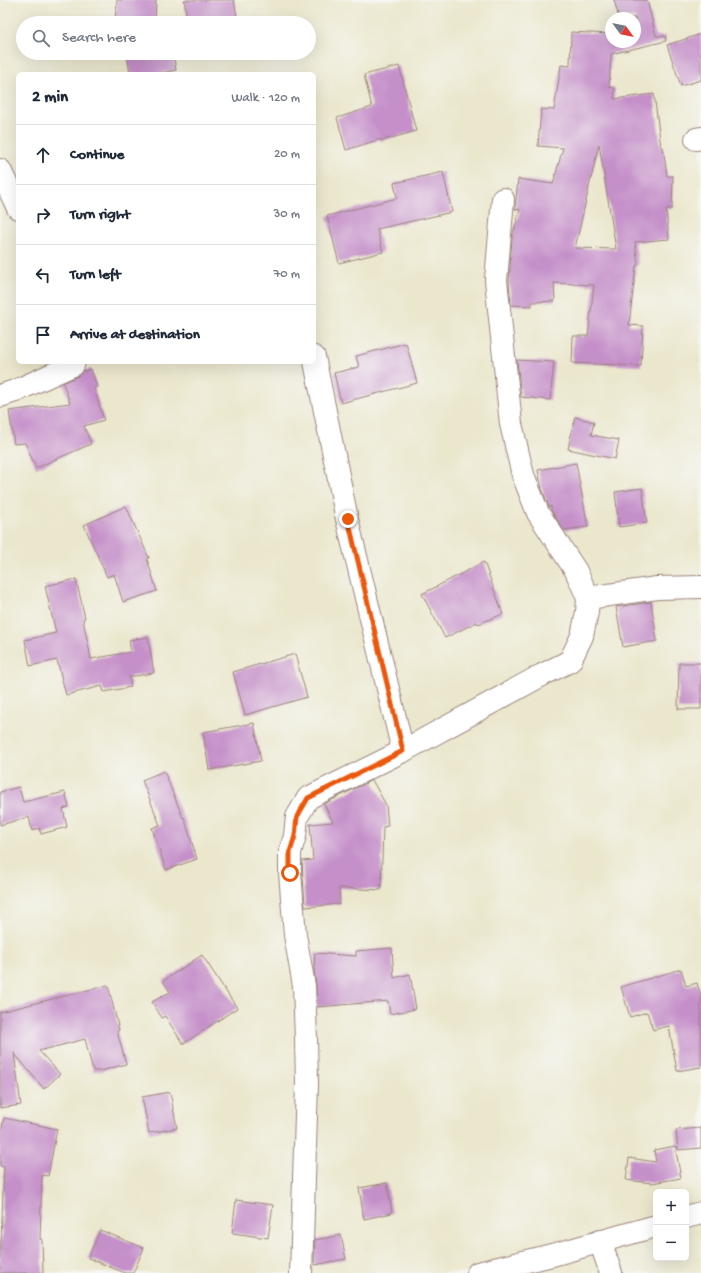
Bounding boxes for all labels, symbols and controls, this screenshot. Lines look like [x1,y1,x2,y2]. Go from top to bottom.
north arrow [605,12,641,48]
search box [16,16,316,60]
icon: search [30,27,52,49]
text: Search here [62,29,136,47]
text: 2 min [32,88,68,108]
text: Walk · 120 m [232,91,300,106]
icon: ahead [32,144,54,166]
text: Continue [70,146,124,164]
text: 20 m [274,147,300,162]
icon: right [32,204,54,226]
text: Turn right [70,206,130,224]
text: 30 m [274,207,300,222]
icon: left [32,264,54,286]
text: Turn left [70,266,121,284]
text: 70 m [274,267,300,282]
icon: arrive [32,324,54,346]
text: Arrive at destination [70,326,200,344]
route end [339,510,357,528]
route start [281,864,299,882]
map controls [653,1189,689,1261]
button: + [653,1189,689,1225]
button: − [653,1225,689,1261]

